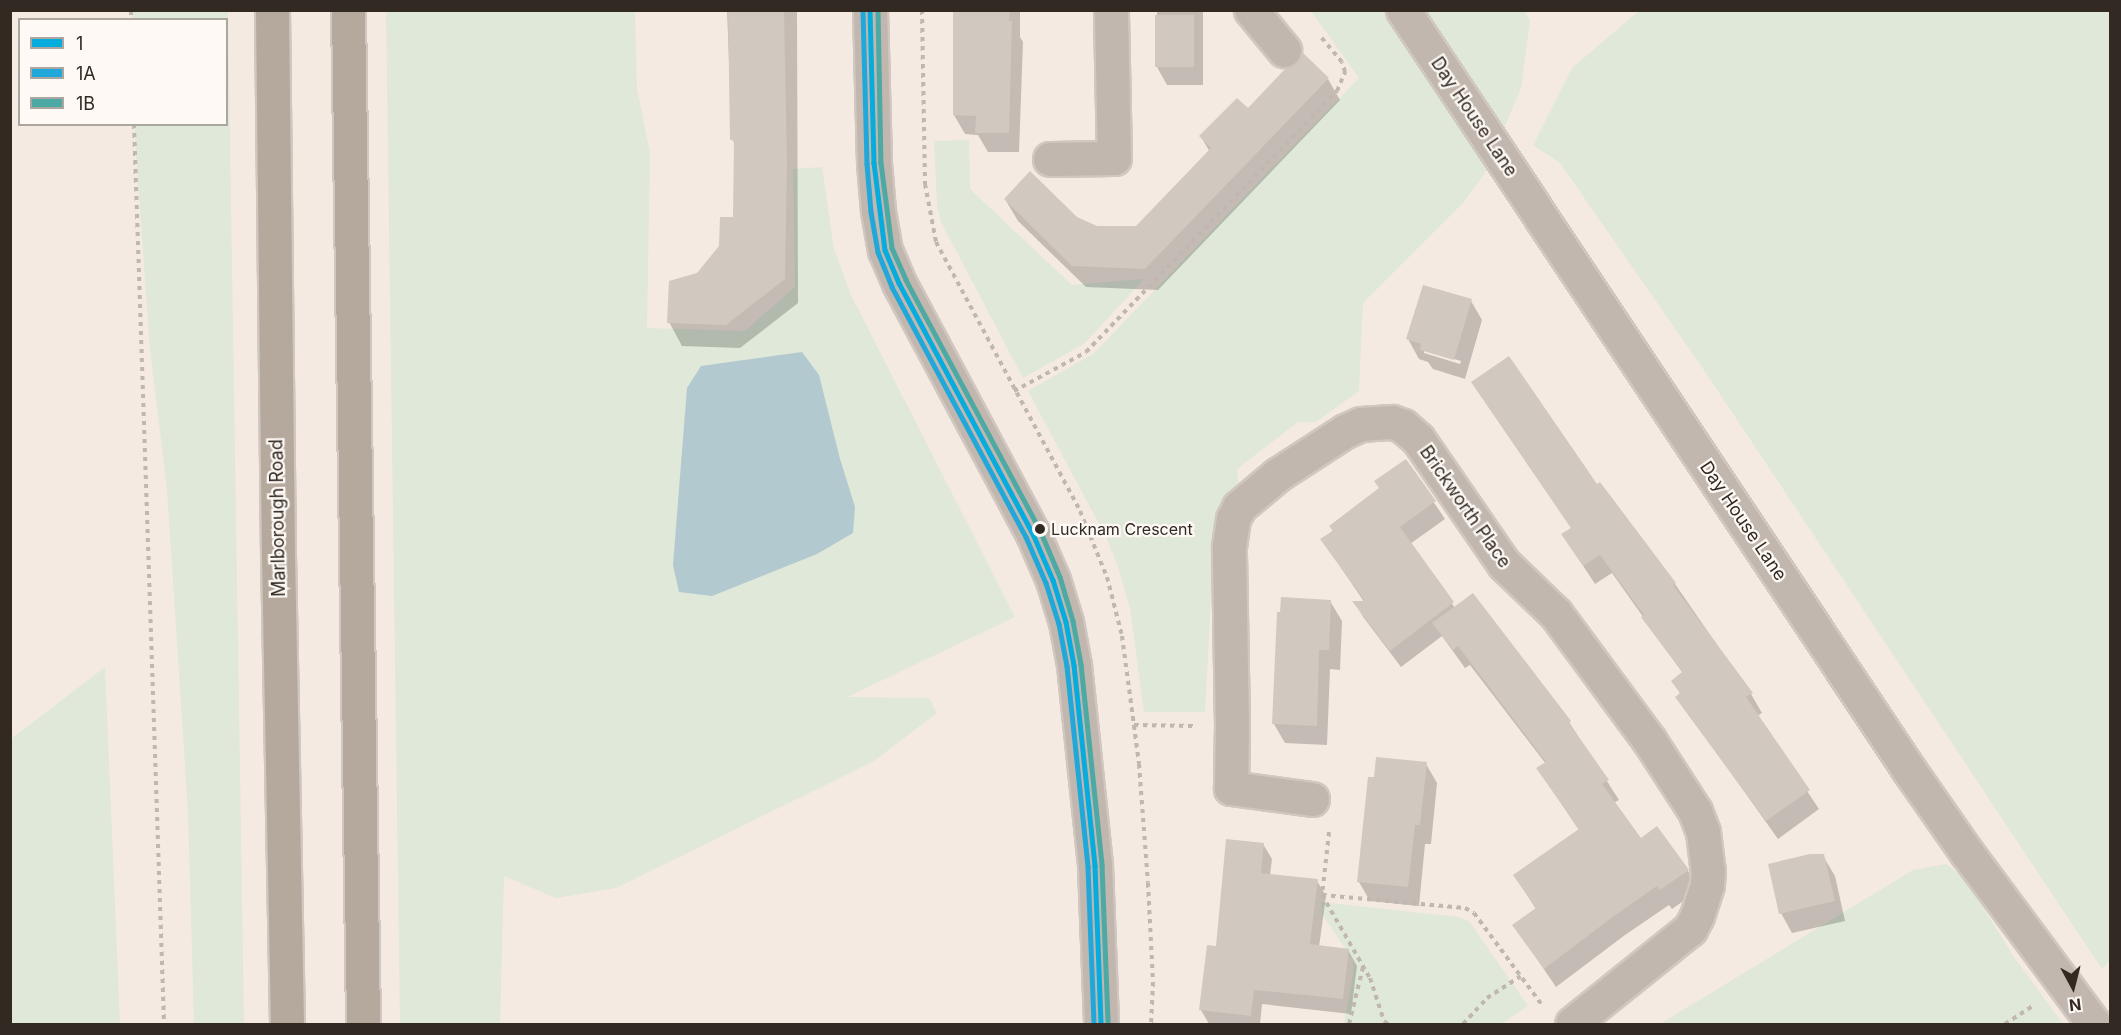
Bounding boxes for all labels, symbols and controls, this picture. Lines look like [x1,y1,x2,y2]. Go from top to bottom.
legend [18,18,228,126]
text: 1 [76,33,83,54]
street label: Day House Lane [1426,53,1522,181]
text: 1A [76,63,96,84]
text: 1B [76,93,95,114]
street label: Marlborough Road [266,439,290,597]
street label: Brickworth Place [1415,442,1515,572]
street label: Day House Lane [1695,457,1791,585]
place label: Lucknam Crescent [1051,519,1193,539]
marker: Lucknam Crescent [1034,523,1046,535]
north arrow [2043,957,2103,1017]
text: N [2068,994,2082,1016]

